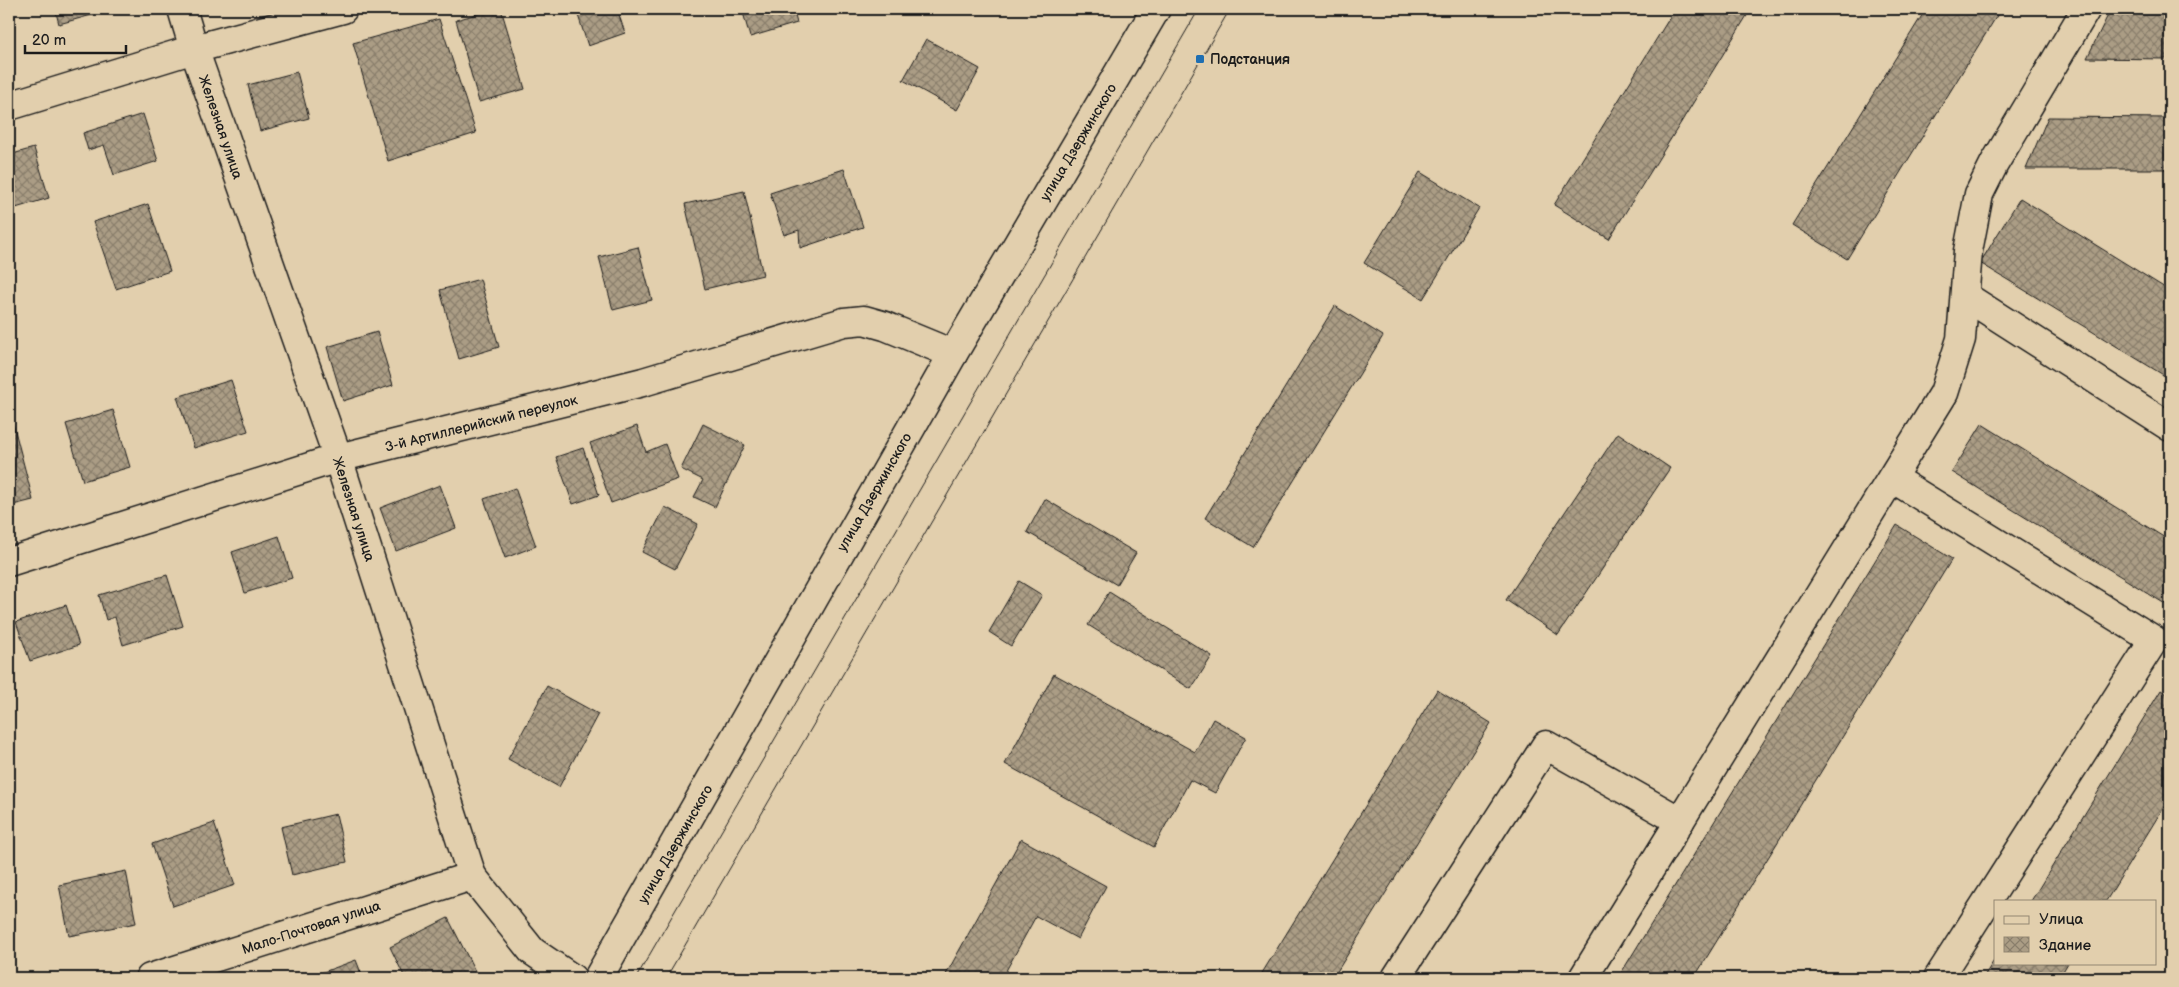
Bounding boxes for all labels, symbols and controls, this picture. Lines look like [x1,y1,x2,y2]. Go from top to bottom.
scale bar [25,22,126,54]
text: 20 m [32,31,66,50]
place label: Подстанция [1210,51,1290,68]
marker: Подстанция [1194,53,1206,65]
street label: Железная улица [195,73,247,182]
street label: улица Дзержинского [1037,80,1120,204]
street label: 3-й Артиллерийский переулок [383,391,580,456]
street label: улица Дзержинского [834,430,915,554]
street label: Железная улица [329,455,379,564]
street label: улица Дзержинского [635,782,716,906]
street label: Мало-Почтовая улица [240,897,383,958]
legend [1994,900,2156,964]
text: Улица [2039,910,2084,929]
text: Здание [2039,936,2091,955]

